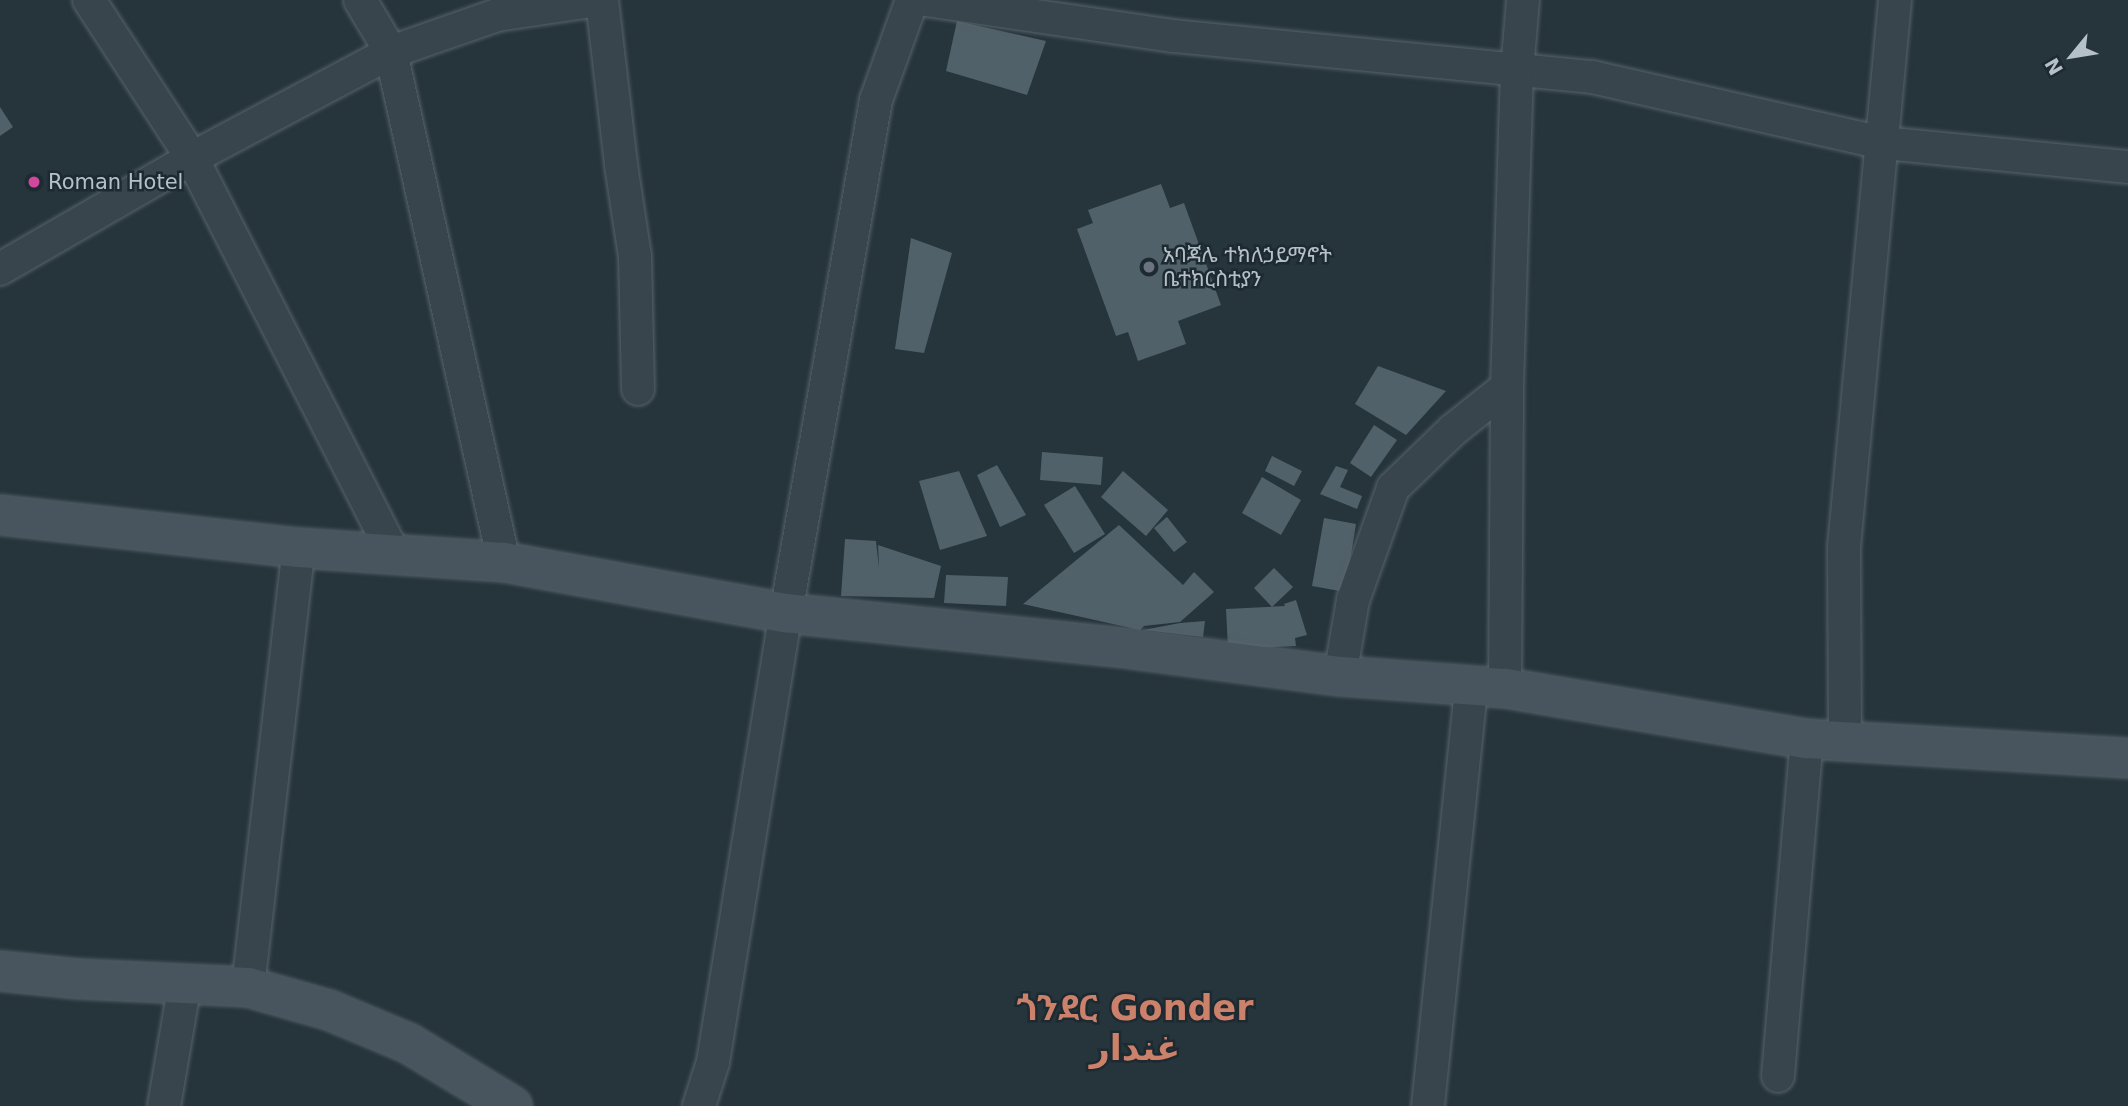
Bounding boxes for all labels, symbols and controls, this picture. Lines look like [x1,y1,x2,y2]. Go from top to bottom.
north arrow [2037,21,2107,91]
text: N [2040,54,2067,79]
place label: Roman Hotel [48,169,183,195]
marker: Roman Hotel [26,174,42,190]
place label: አባጃሌ ተክለኃይማኖት ቤተክርስቲያን [1163,242,1332,292]
marker: አባጃሌ ተክለኃይማኖት ቤተክርስቲያን [1141,259,1157,275]
district label: ጎንደር Gonder غندار [1016,987,1254,1069]

